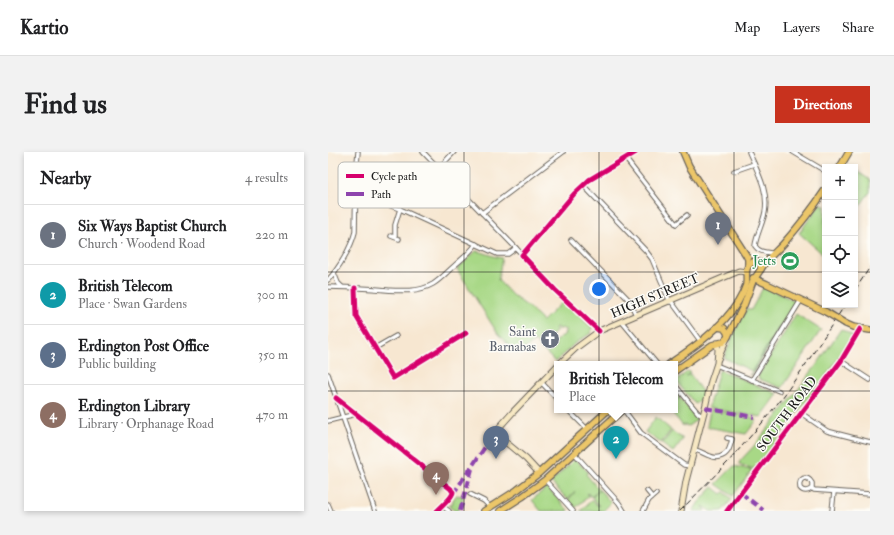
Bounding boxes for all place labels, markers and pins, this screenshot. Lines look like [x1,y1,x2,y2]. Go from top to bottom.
pin: 1 [705,212,731,245]
sports icon: Jetts [779,250,801,272]
place label: Jetts [752,253,777,269]
place label: Saint Barnabas [489,324,537,355]
church icon: Saint Barnabas [539,328,561,350]
pin: 3 [483,426,509,459]
pin: 2 [603,426,629,459]
pin: 4 [423,462,449,495]

